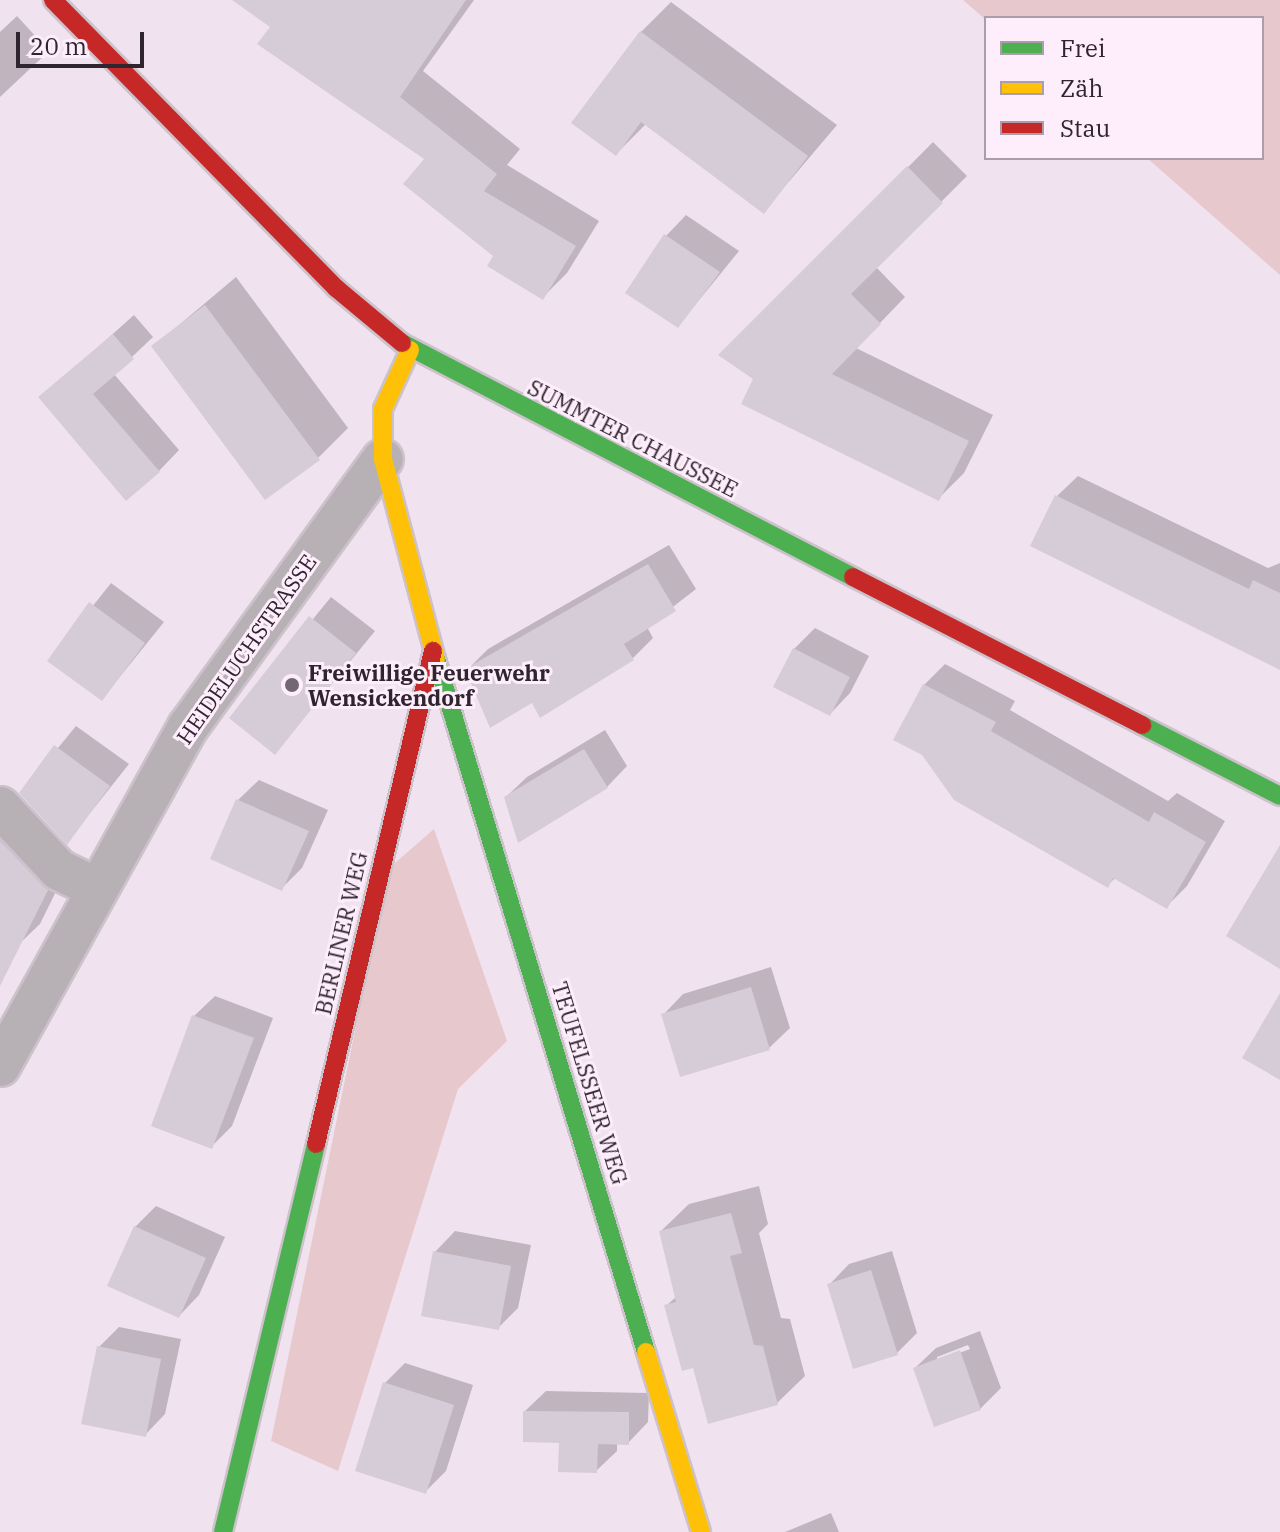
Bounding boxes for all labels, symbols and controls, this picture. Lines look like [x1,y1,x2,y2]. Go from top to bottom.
scale bar [20,16,148,66]
legend [984,16,1264,160]
text: 20 m [30,30,87,62]
text: Frei [1060,32,1105,64]
text: Zäh [1060,72,1103,104]
text: Stau [1060,112,1110,144]
street label: SUMMTER CHAUSSEE [524,374,742,502]
street label: HEIDELUCHSTRASSE [170,549,322,749]
place label: Freiwillige Feuerwehr Wensickendorf [308,659,550,710]
marker: Freiwillige Feuerwehr Wensickendorf [283,676,301,694]
street label: BERLINER WEG [309,849,373,1017]
street label: TEUFELSSEER WEG [547,978,633,1188]

